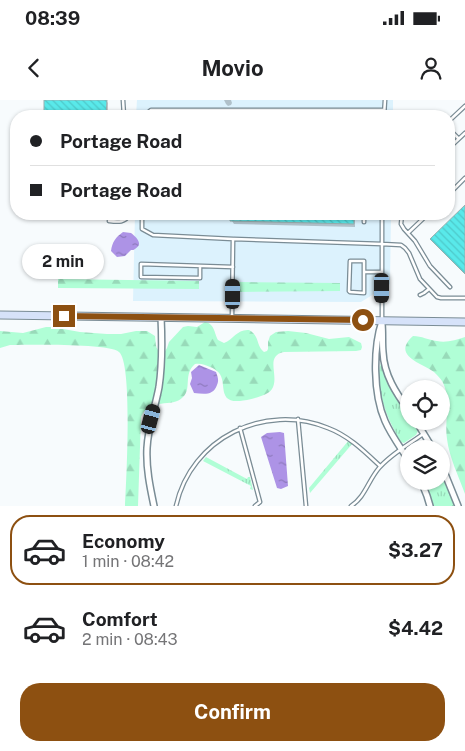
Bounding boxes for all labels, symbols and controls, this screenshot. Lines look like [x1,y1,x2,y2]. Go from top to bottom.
text: 08:39 [25,7,80,29]
icon: back [20,54,48,82]
icon: person [417,54,445,82]
text: Movio [201,55,264,81]
text: Portage Road [60,130,182,152]
text: Portage Road [60,179,182,201]
callout: 2 min [23,244,105,278]
text: 2 min [42,252,84,271]
car [374,273,389,303]
car [225,279,240,309]
route end [53,305,75,327]
route start [352,309,374,331]
map controls [400,380,450,490]
button: locate [400,380,450,430]
car [139,403,162,435]
button: layers [400,440,450,490]
icon: car [22,528,67,573]
text: Economy [82,530,165,552]
text: $3.27 [388,539,443,561]
text: 1 min · 08:42 [82,552,174,571]
icon: car [22,606,67,651]
text: Comfort [82,608,158,630]
text: $4.42 [388,617,443,639]
text: 2 min · 08:43 [82,630,178,649]
button: Confirm [20,683,445,741]

